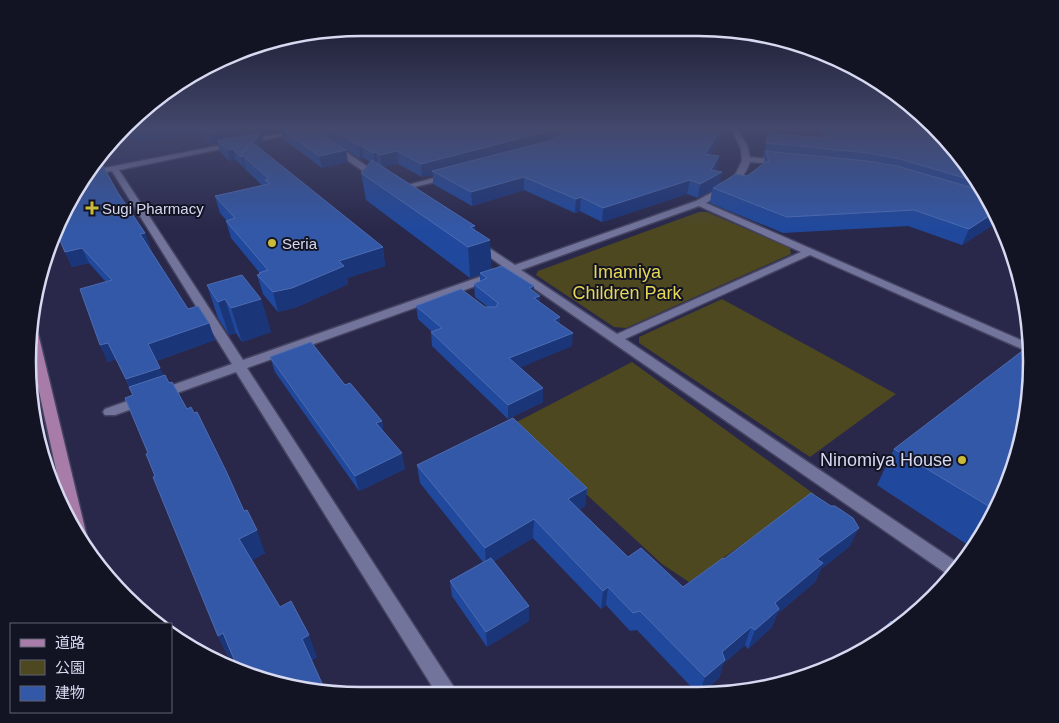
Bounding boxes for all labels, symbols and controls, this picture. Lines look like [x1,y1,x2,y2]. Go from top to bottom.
place label: Sugi Pharmacy [102,200,204,217]
marker: Sugi Pharmacy [86,202,98,214]
place label: Seria [282,235,318,252]
marker: Seria [266,237,278,249]
park label: Imamiya Children Park [572,262,683,303]
place label: Ninomiya House [820,450,952,470]
marker: Ninomiya House [956,454,968,466]
legend [10,623,172,713]
text: 道路 [55,634,85,651]
text: 公園 [55,659,85,676]
text: 建物 [55,684,85,701]

